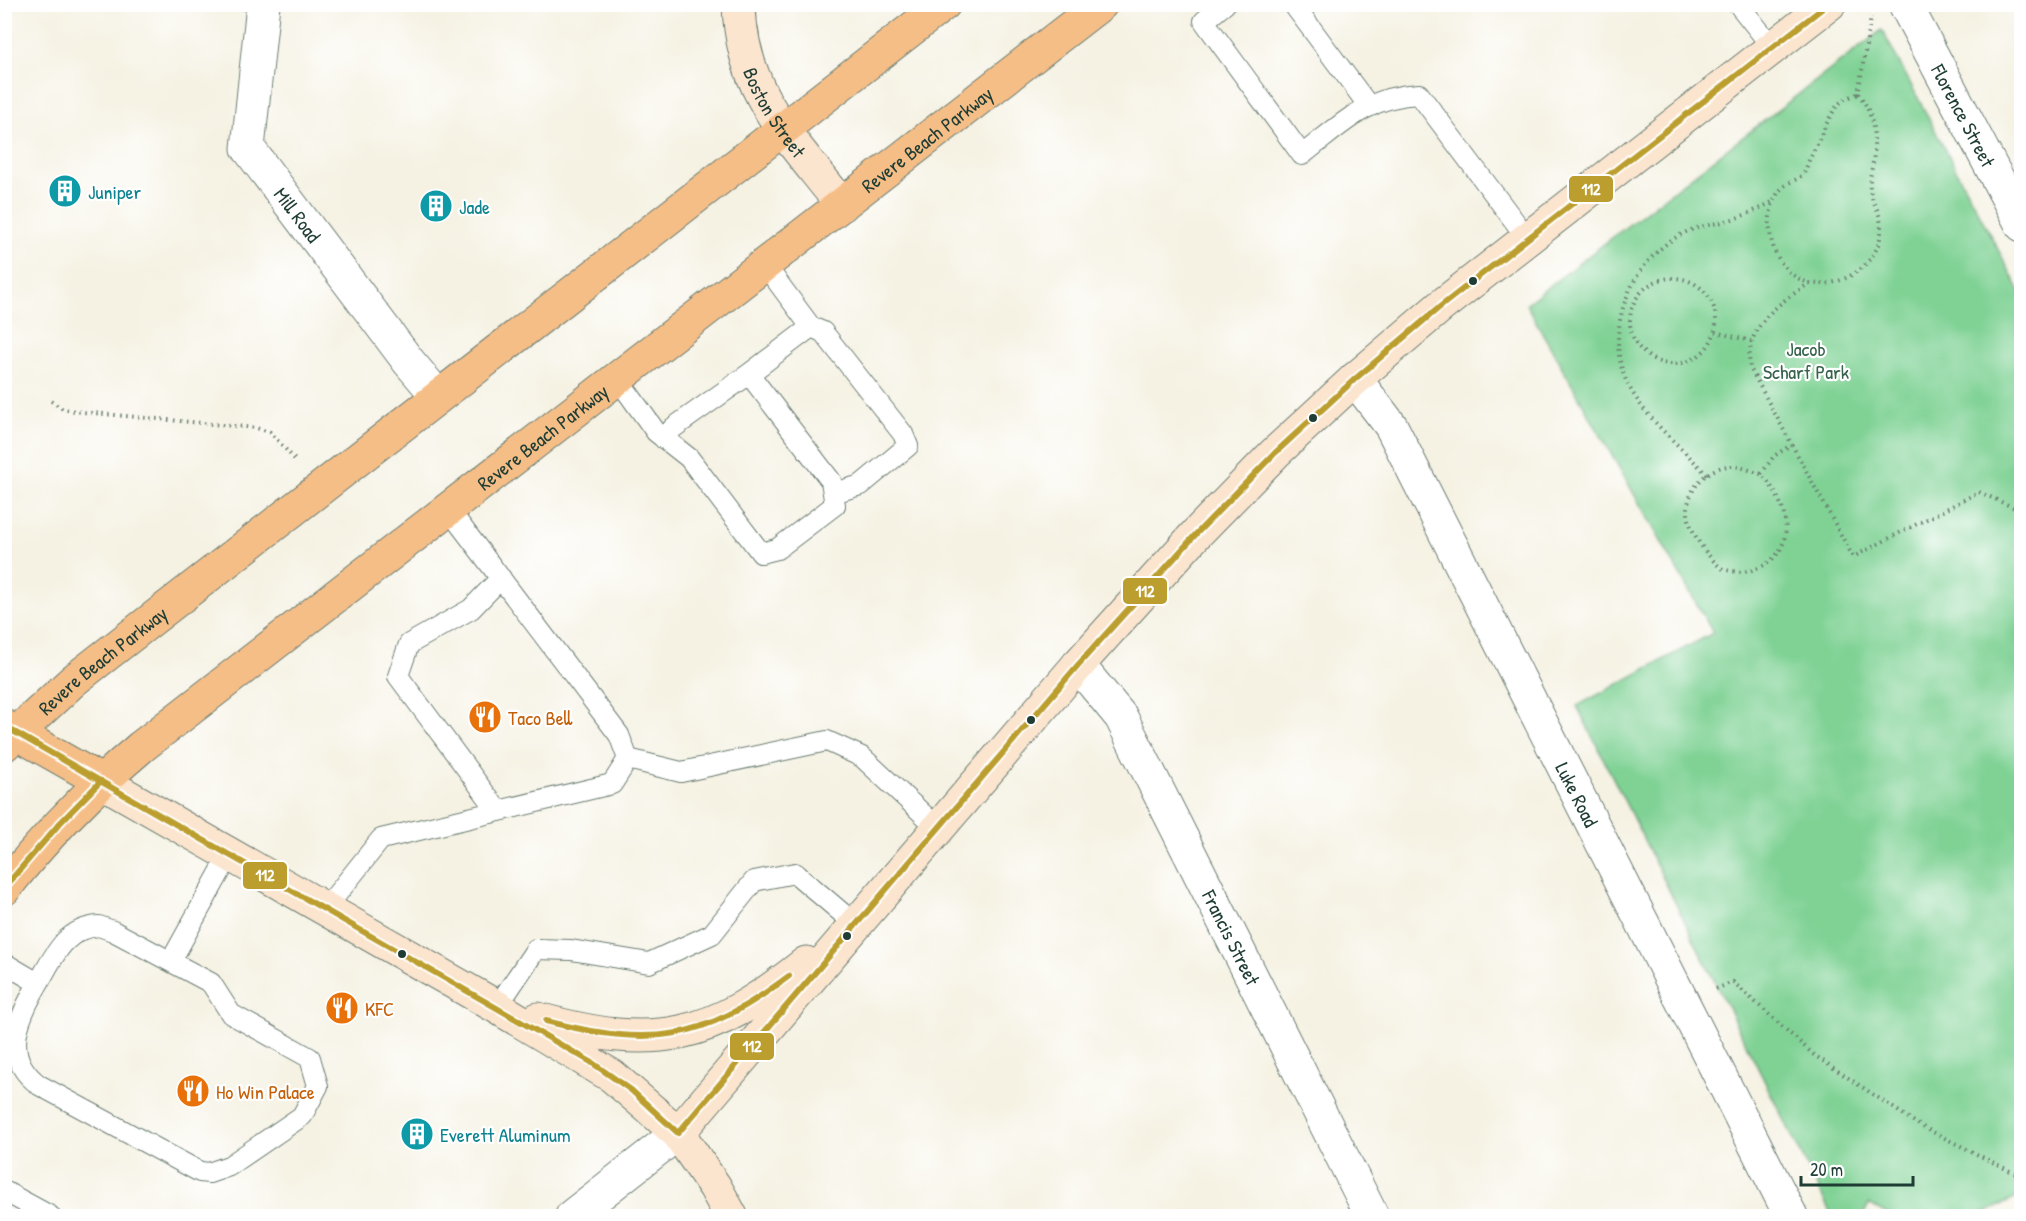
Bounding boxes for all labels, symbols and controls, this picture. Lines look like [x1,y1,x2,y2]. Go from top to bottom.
street label: Florence Street [1925,58,2003,172]
street label: Boston Street [738,63,813,164]
street label: Revere Beach Parkway [855,80,998,198]
building icon: Juniper [47,173,83,209]
line badge: 112 [1568,175,1614,203]
place label: Juniper [88,178,141,205]
text: 112 [1581,178,1601,200]
street label: Mill Road [268,181,328,248]
building icon: Jade [418,188,454,224]
place label: Jade [459,193,490,220]
unlabelled marker [1467,275,1479,287]
park label: Jacob Scharf Park [1763,335,1849,385]
street label: Revere Beach Parkway [471,377,613,496]
unlabelled marker [1307,412,1319,424]
line badge: 112 [1122,577,1168,605]
text: 112 [1135,580,1155,602]
street label: Revere Beach Parkway [32,599,172,721]
restaurant icon: Taco Bell [467,699,503,735]
place label: Taco Bell [508,704,573,731]
unlabelled marker [1025,714,1037,726]
street label: Luke Road [1550,757,1605,831]
line badge: 112 [242,861,288,890]
text: 112 [255,864,275,886]
street label: Francis Street [1196,884,1268,990]
unlabelled marker [841,930,853,942]
unlabelled marker [396,948,408,960]
restaurant icon: KFC [324,990,360,1026]
place label: KFC [365,995,394,1022]
line badge: 112 [729,1032,775,1061]
text: 112 [742,1035,762,1057]
restaurant icon: Ho Win Palace [175,1073,211,1109]
place label: Ho Win Palace [216,1078,315,1105]
building icon: Everett Aluminum [399,1116,435,1152]
place label: Everett Aluminum [440,1121,571,1148]
scale bar [1801,1149,1914,1187]
text: 20 m [1810,1157,1843,1182]

